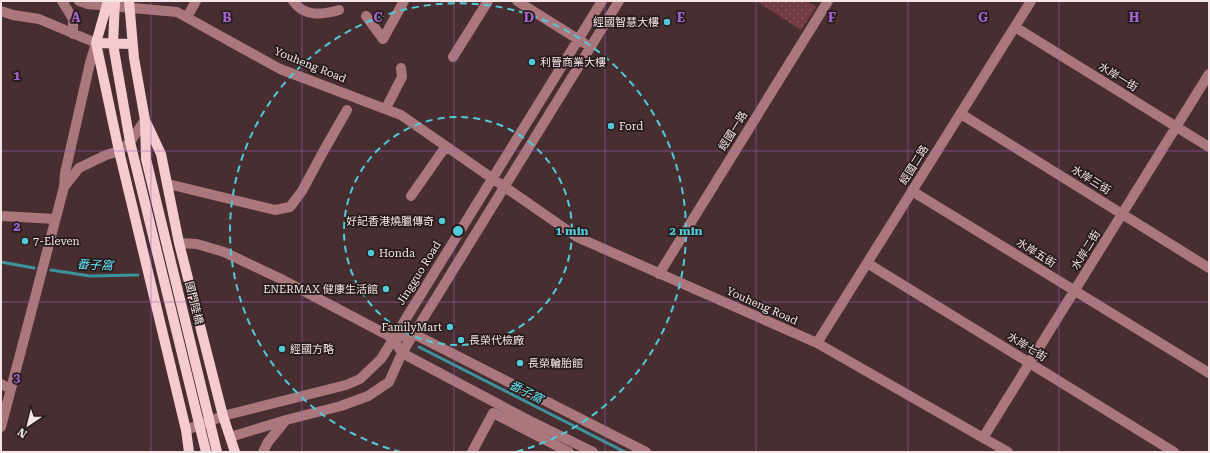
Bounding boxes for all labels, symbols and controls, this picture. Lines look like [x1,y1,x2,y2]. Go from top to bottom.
text: A [71,10,81,25]
text: B [222,10,232,25]
text: C [373,10,383,25]
text: D [524,10,534,25]
text: E [677,10,685,25]
text: F [828,10,836,25]
text: G [978,10,988,25]
text: H [1129,10,1140,25]
place label: 經國智慧大樓 [593,16,659,29]
marker: 經國智慧大樓 [662,17,672,27]
street label: Youheng Road [272,45,348,85]
place label: 利晉商業大樓 [540,56,606,69]
marker: 利晉商業大樓 [527,57,537,67]
street label: 水岸一街 [1096,60,1140,94]
text: 1 [13,68,21,83]
street label: 經國一路 [716,109,750,153]
place label: Ford [619,120,643,133]
marker: Ford [606,121,616,131]
street label: 經國二路 [897,143,931,187]
street label: 水岸三街 [1069,163,1113,197]
place label: 好記香港燒臘傳奇 [346,215,434,228]
marker: 好記香港燒臘傳奇 [437,216,447,226]
text: 2 [13,219,21,234]
centre of rings [451,224,465,238]
text: 1 min [555,224,589,238]
text: 2 min [669,224,703,238]
street label: 水岸二街 [1069,228,1103,272]
place label: 7-Eleven [33,235,80,248]
marker: 7-Eleven [20,236,30,246]
street label: 水岸五街 [1014,236,1058,270]
street label: Jingguo Road [394,239,444,307]
place label: Honda [379,247,415,260]
marker: Honda [366,248,376,258]
water label: 番子窩 [77,257,115,273]
street label: 國門陸橋 [182,280,206,326]
place label: ENERMAX 健康生活館 [263,283,378,296]
marker: ENERMAX 健康生活館 [381,284,391,294]
street label: Youheng Road [724,284,800,328]
place label: FamilyMart [381,321,442,334]
marker: FamilyMart [445,322,455,332]
street label: 水岸七街 [1005,330,1049,364]
place label: 長榮代檢廠 [469,334,524,347]
marker: 長榮代檢廠 [456,335,466,345]
place label: 經國方略 [290,343,334,356]
marker: 經國方略 [277,344,287,354]
place label: 長榮輪胎館 [528,357,583,370]
marker: 長榮輪胎館 [515,358,525,368]
text: 3 [13,370,21,385]
water label: 番子窩 [507,378,547,407]
north arrow [8,405,48,445]
text: N [15,425,30,441]

